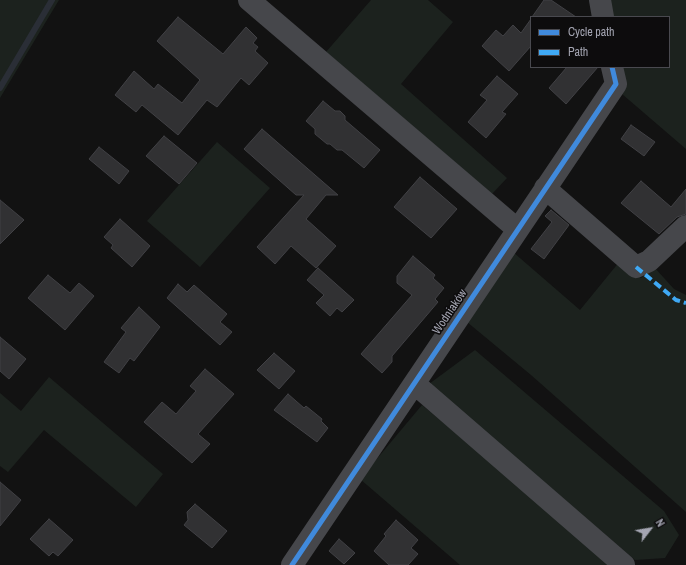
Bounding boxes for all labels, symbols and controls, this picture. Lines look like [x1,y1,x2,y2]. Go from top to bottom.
legend [530,16,670,68]
text: Cycle path [568,24,615,40]
text: Path [568,44,588,60]
street label: Wodniaków [430,287,470,337]
north arrow [630,509,670,549]
text: N [653,516,668,529]

